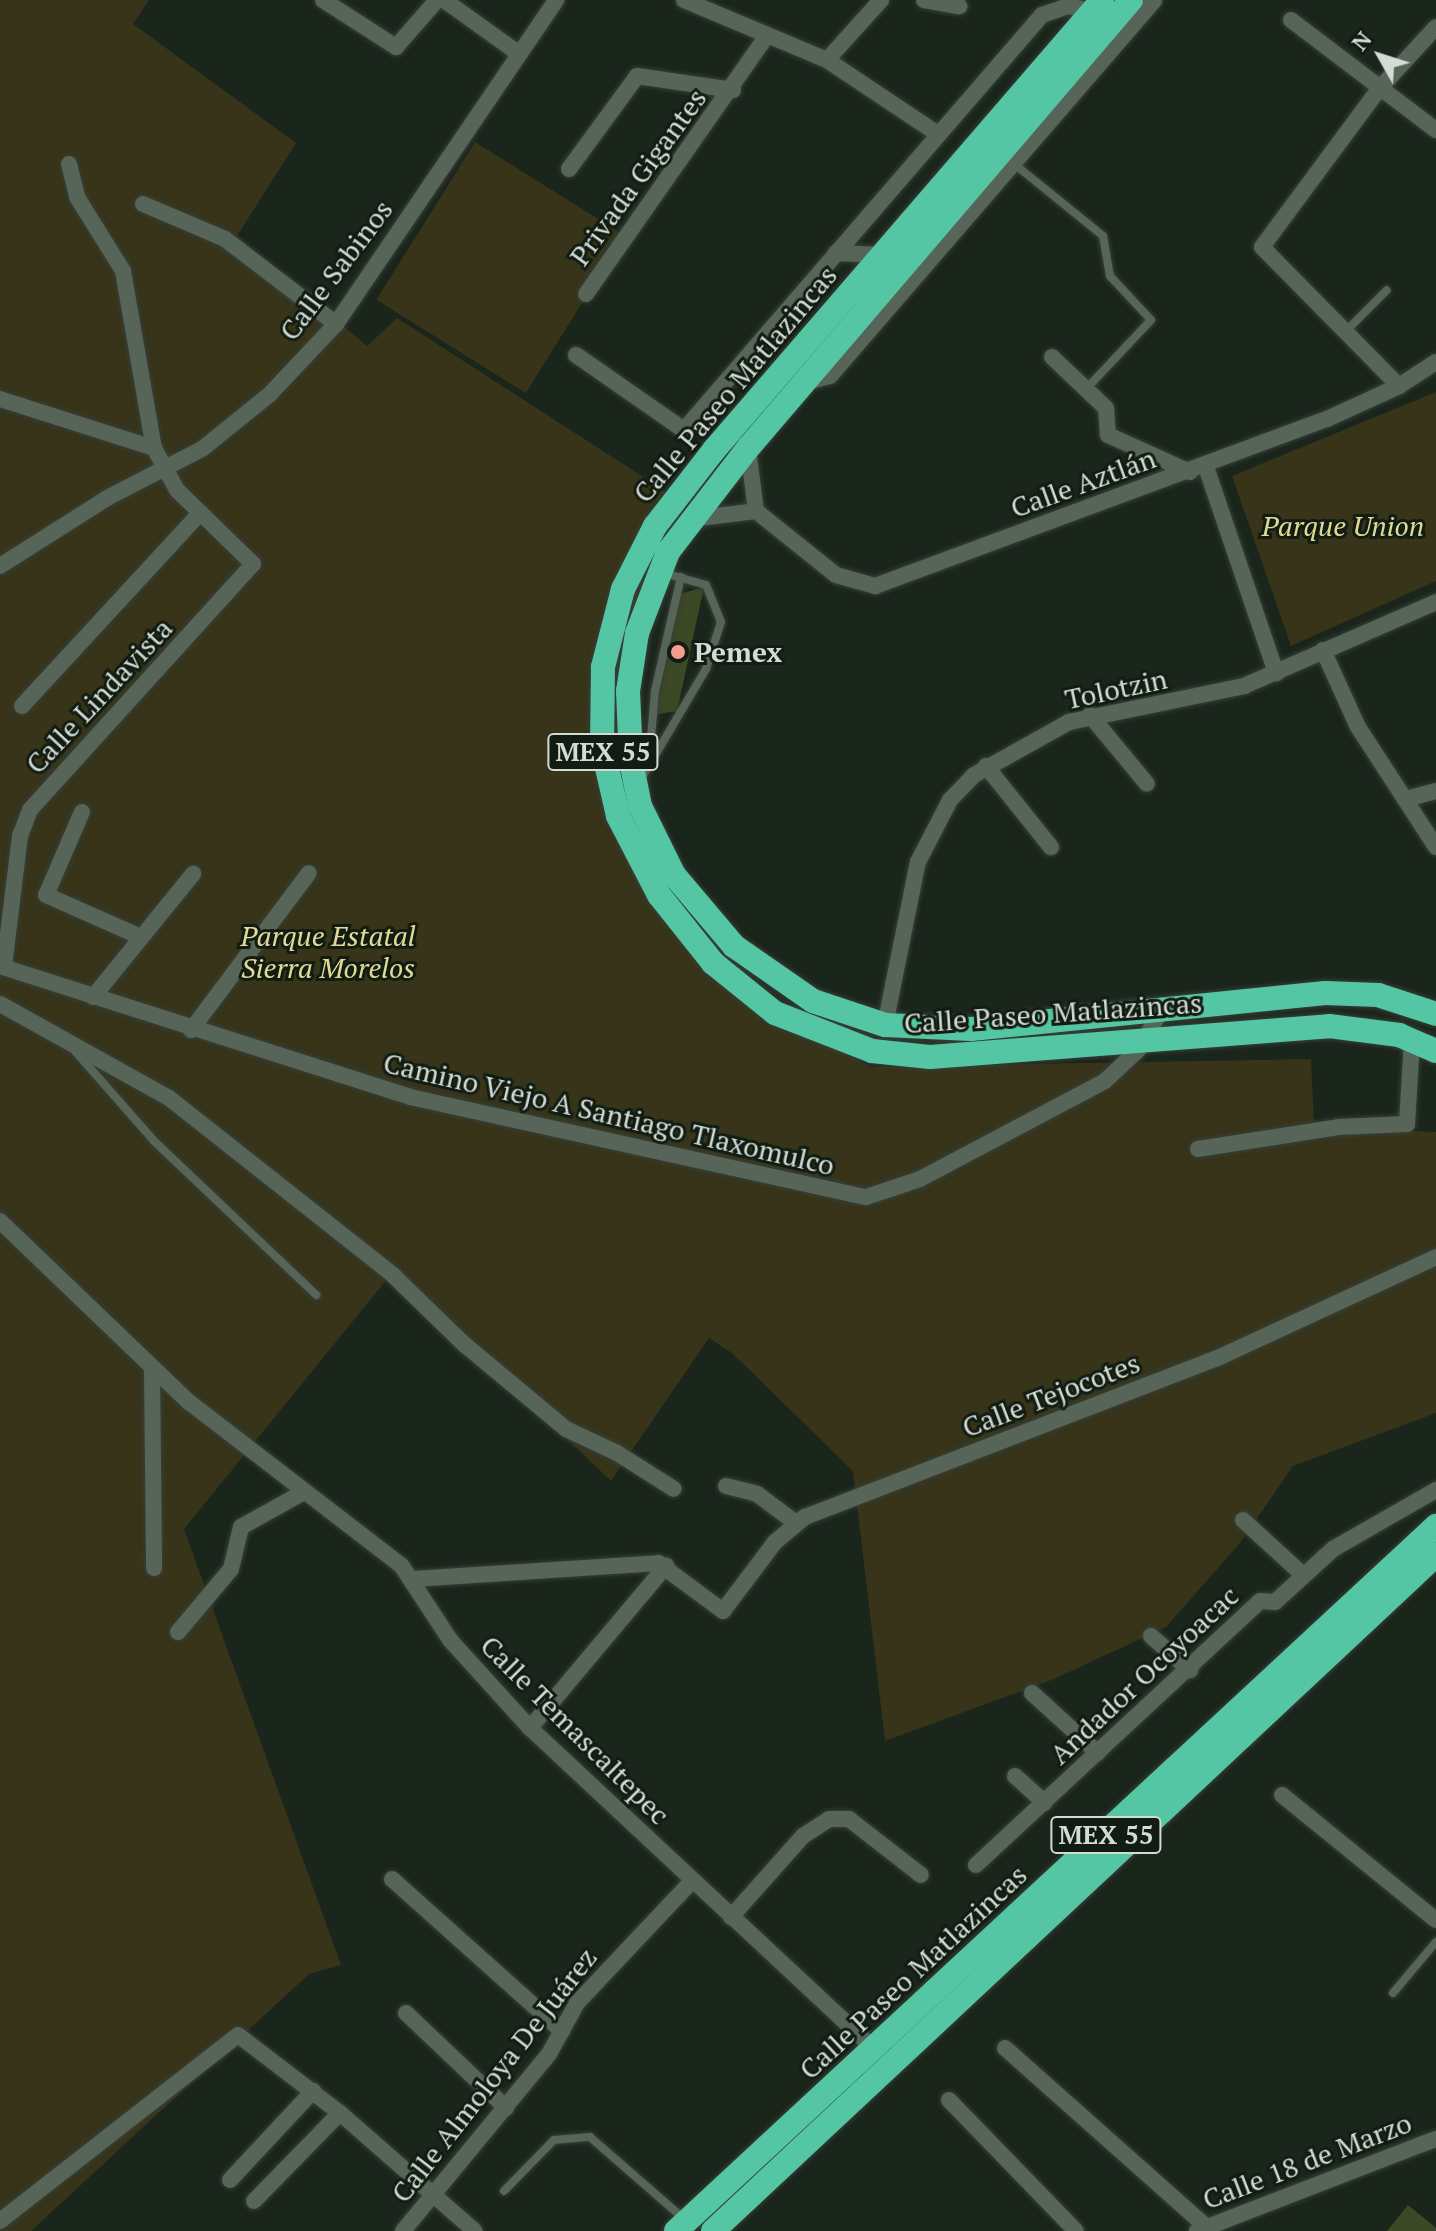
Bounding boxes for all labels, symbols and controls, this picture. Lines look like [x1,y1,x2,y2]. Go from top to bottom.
north arrow [1340,16,1420,96]
text: N [1344,25,1377,56]
street label: Privada Gigantes [563,82,713,272]
street label: Calle Sabinos [272,193,400,347]
street label: Calle Paseo Matlazincas [626,259,844,509]
street label: Calle Aztlán [1006,441,1160,525]
park label: Parque Union [1262,509,1424,543]
street label: Calle Lindavista [19,612,179,780]
place label: Pemex [694,635,782,669]
marker: Pemex [669,643,687,661]
street label: Tolotzin [1062,662,1170,716]
road number: MEX 55 [547,730,659,774]
park label: Parque Estatal Sierra Morelos [240,919,416,985]
street label: Calle Paseo Matlazincas [903,986,1203,1040]
street label: Camino Viejo A Santiago Tlaxomulco [379,1045,839,1183]
street label: Calle Tejocotes [957,1346,1145,1444]
street label: Andador Ocoyoacac [1043,1579,1245,1771]
street label: Calle Temascaltepec [474,1629,676,1831]
road number: MEX 55 [1050,1813,1162,1857]
street label: Calle Paseo Matlazincas [792,1858,1034,2086]
street label: Calle Almoloya De Juárez [384,1941,604,2209]
street label: Calle 18 de Marzo [1198,2106,1416,2216]

